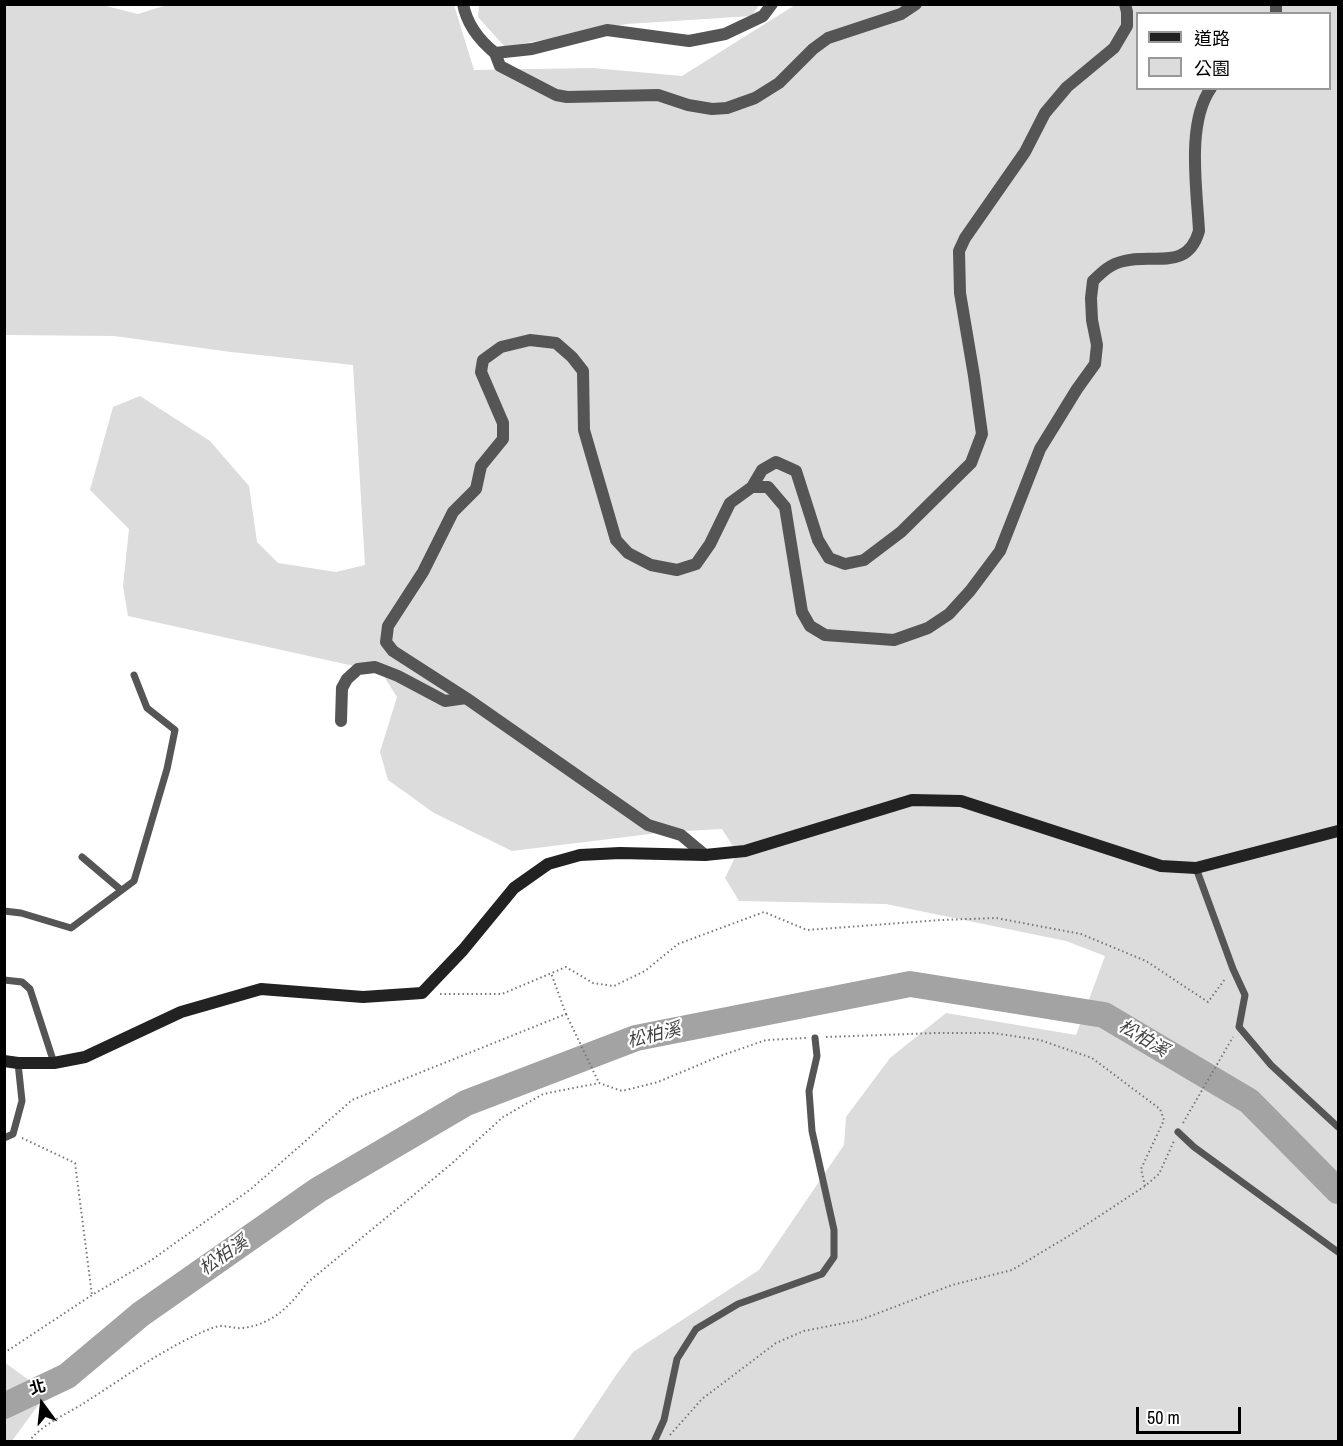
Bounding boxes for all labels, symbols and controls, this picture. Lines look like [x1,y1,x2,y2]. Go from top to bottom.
legend [1136,12,1331,90]
text: 道路 [1194,26,1230,51]
text: 公園 [1194,56,1230,81]
water label: 松柏溪 [1114,1016,1172,1062]
water label: 松柏溪 [625,1019,683,1053]
water label: 松柏溪 [196,1232,252,1280]
north arrow [12,1374,72,1434]
text: 北 [27,1374,48,1399]
scale bar [1139,1395,1244,1433]
text: 50 m [1147,1405,1180,1430]

